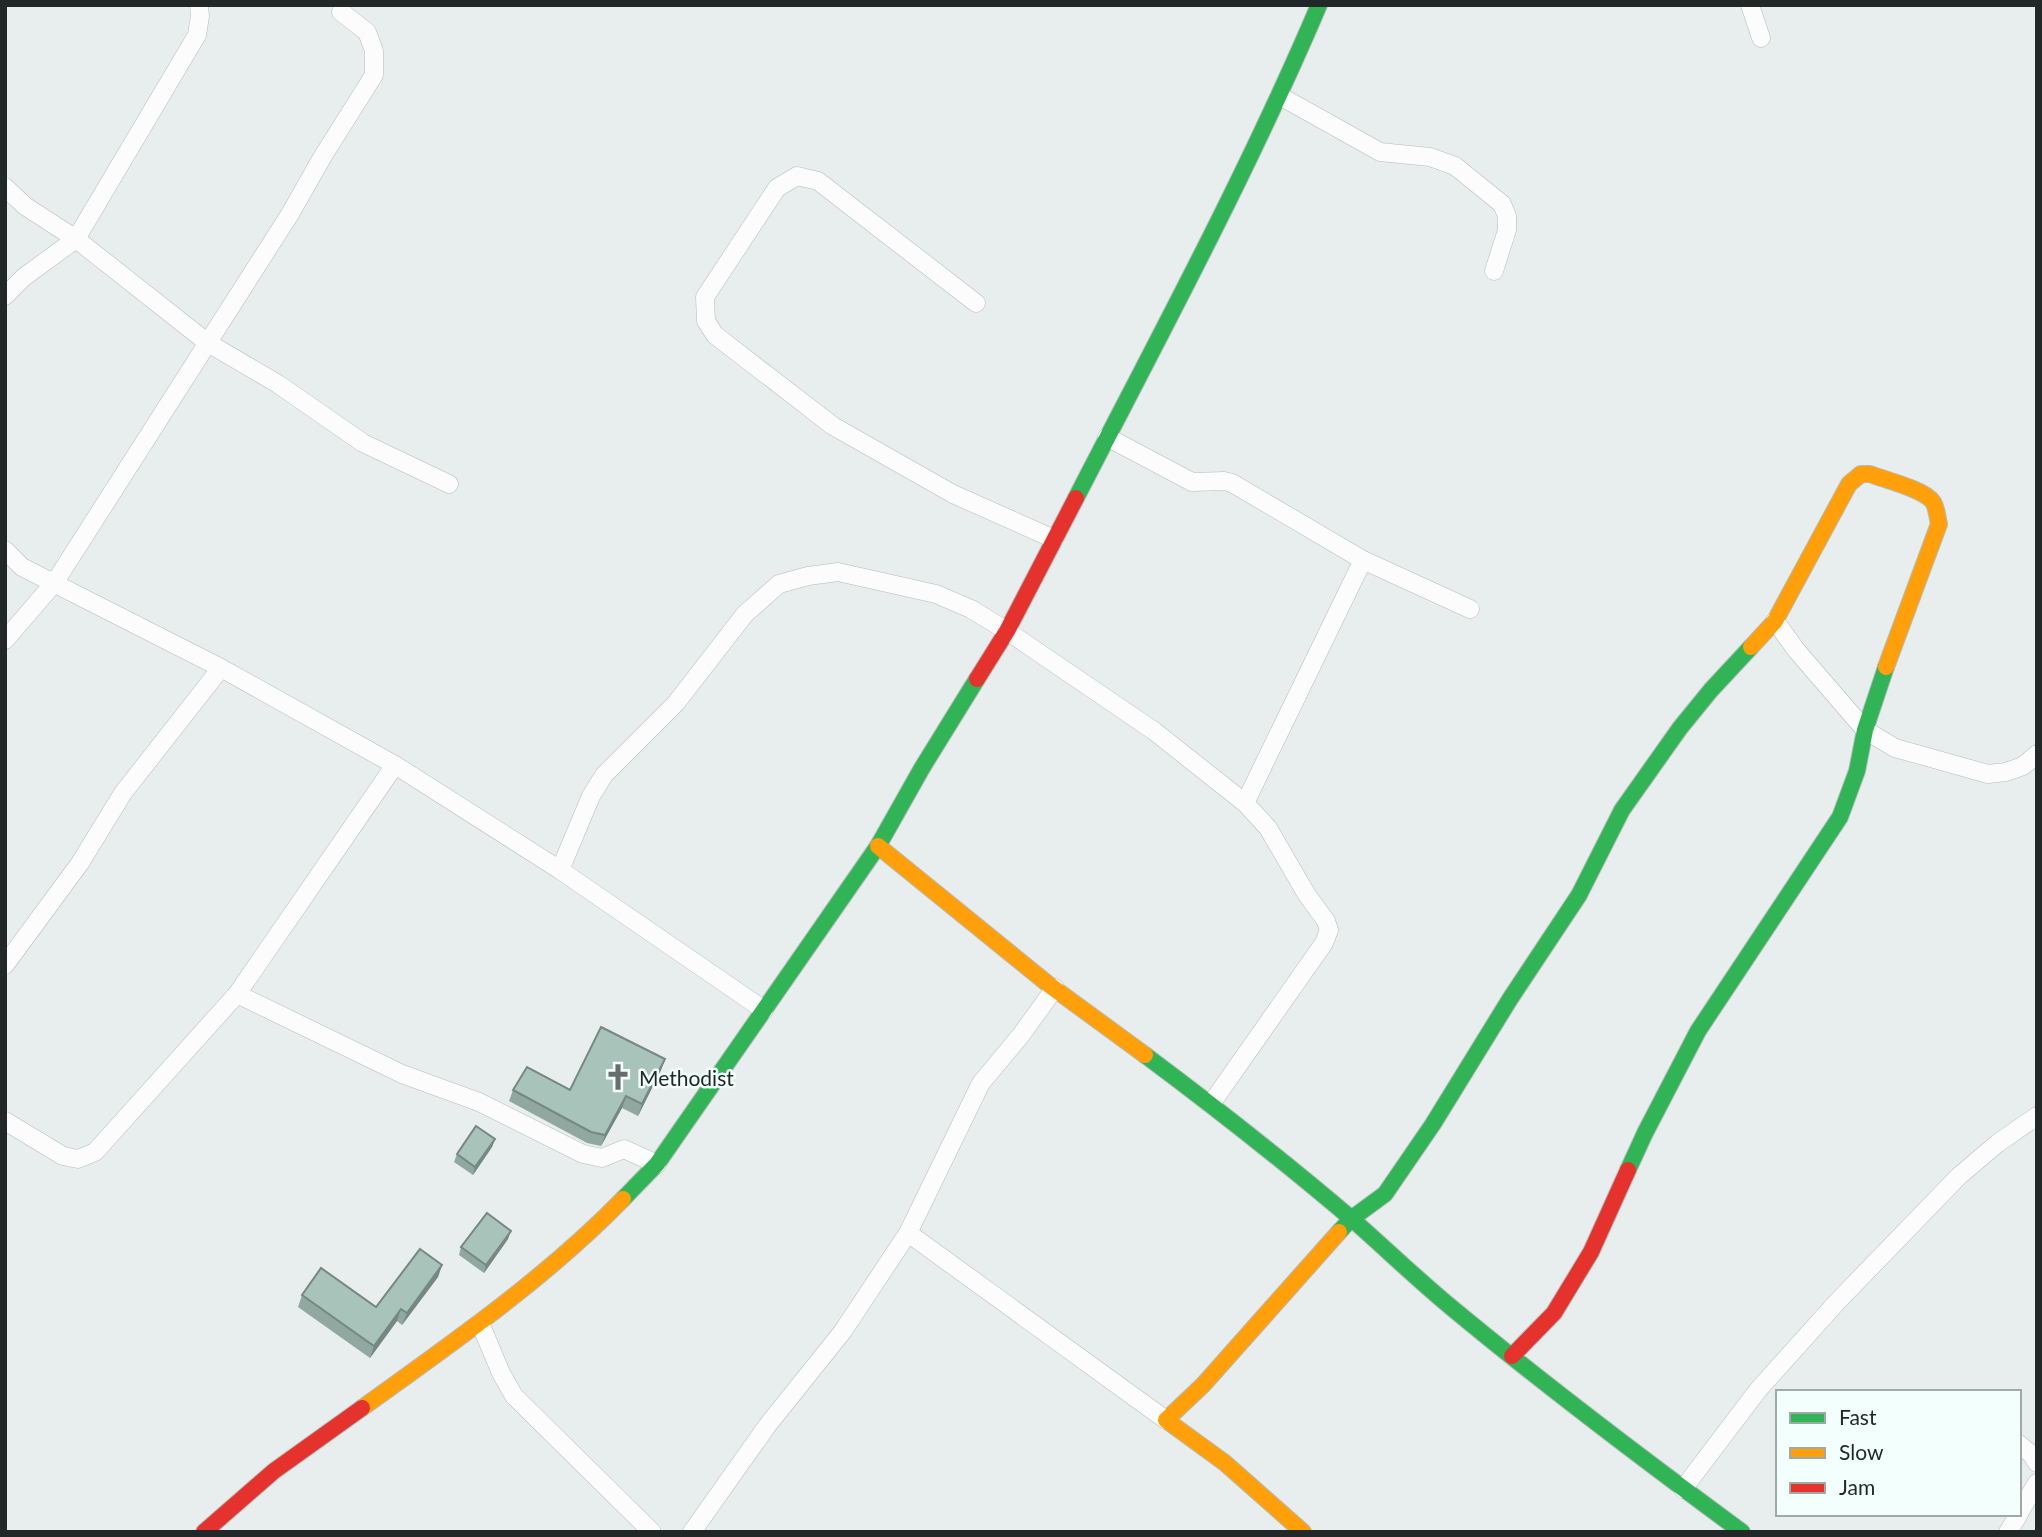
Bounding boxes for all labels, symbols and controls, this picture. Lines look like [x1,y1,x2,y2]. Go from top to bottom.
church icon: Methodist [603,1062,633,1092]
place label: Methodist [639,1065,734,1090]
legend [1776,1390,2021,1516]
text: Fast [1839,1404,1877,1429]
text: Slow [1839,1439,1884,1464]
text: Jam [1839,1474,1875,1499]

